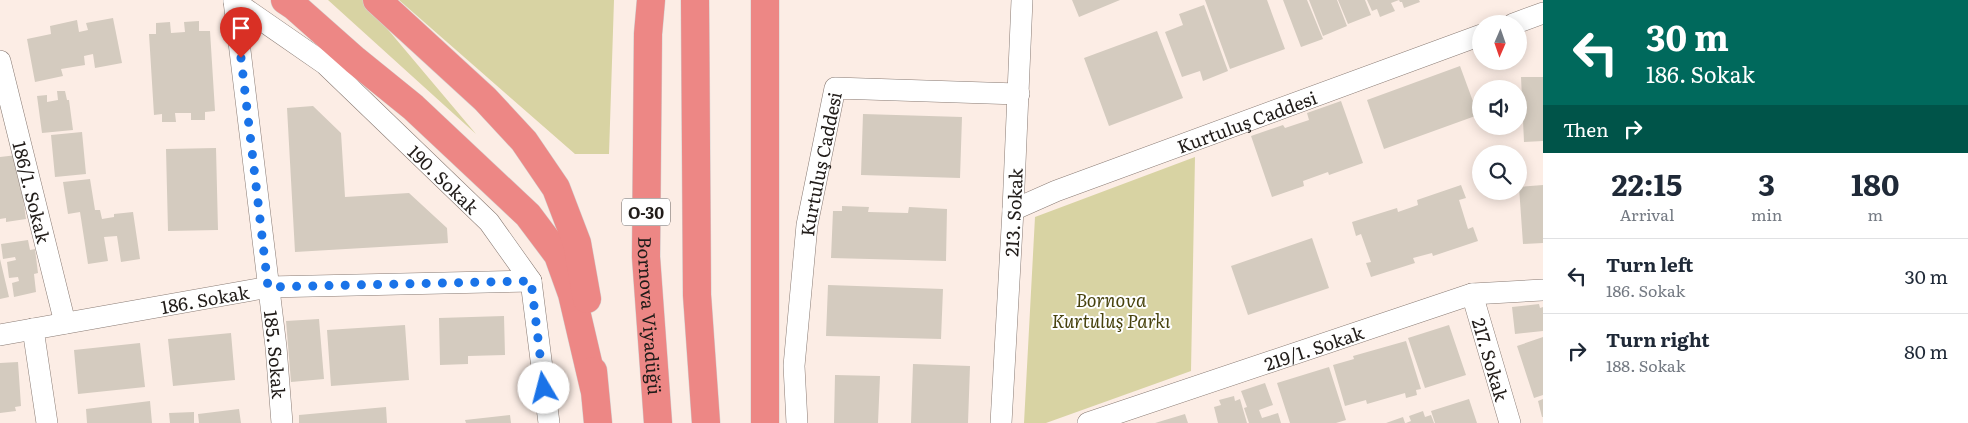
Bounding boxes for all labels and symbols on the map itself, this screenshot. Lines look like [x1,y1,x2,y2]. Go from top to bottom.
pin [220,7,262,58]
north arrow [1472,15,1528,70]
street label: Kurtuluş Caddesi [1173,83,1320,159]
street label: Kurtuluş Caddesi [793,89,847,237]
street label: 186/1. Sokak [7,138,58,247]
street label: 190. Sokak [402,138,486,220]
street label: 213. Sokak [997,167,1028,257]
road number: O-30 [622,198,670,226]
street label: Bornova Viyadüğü [632,237,669,396]
street label: 186. Sokak [158,277,252,320]
park label: Bornova Kurtuluş Parkı [1052,286,1171,334]
street label: 185. Sokak [258,309,294,401]
street label: 217. Sokak [1466,314,1517,405]
street label: 219/1. Sokak [1260,318,1368,376]
position arrow [517,361,569,413]

